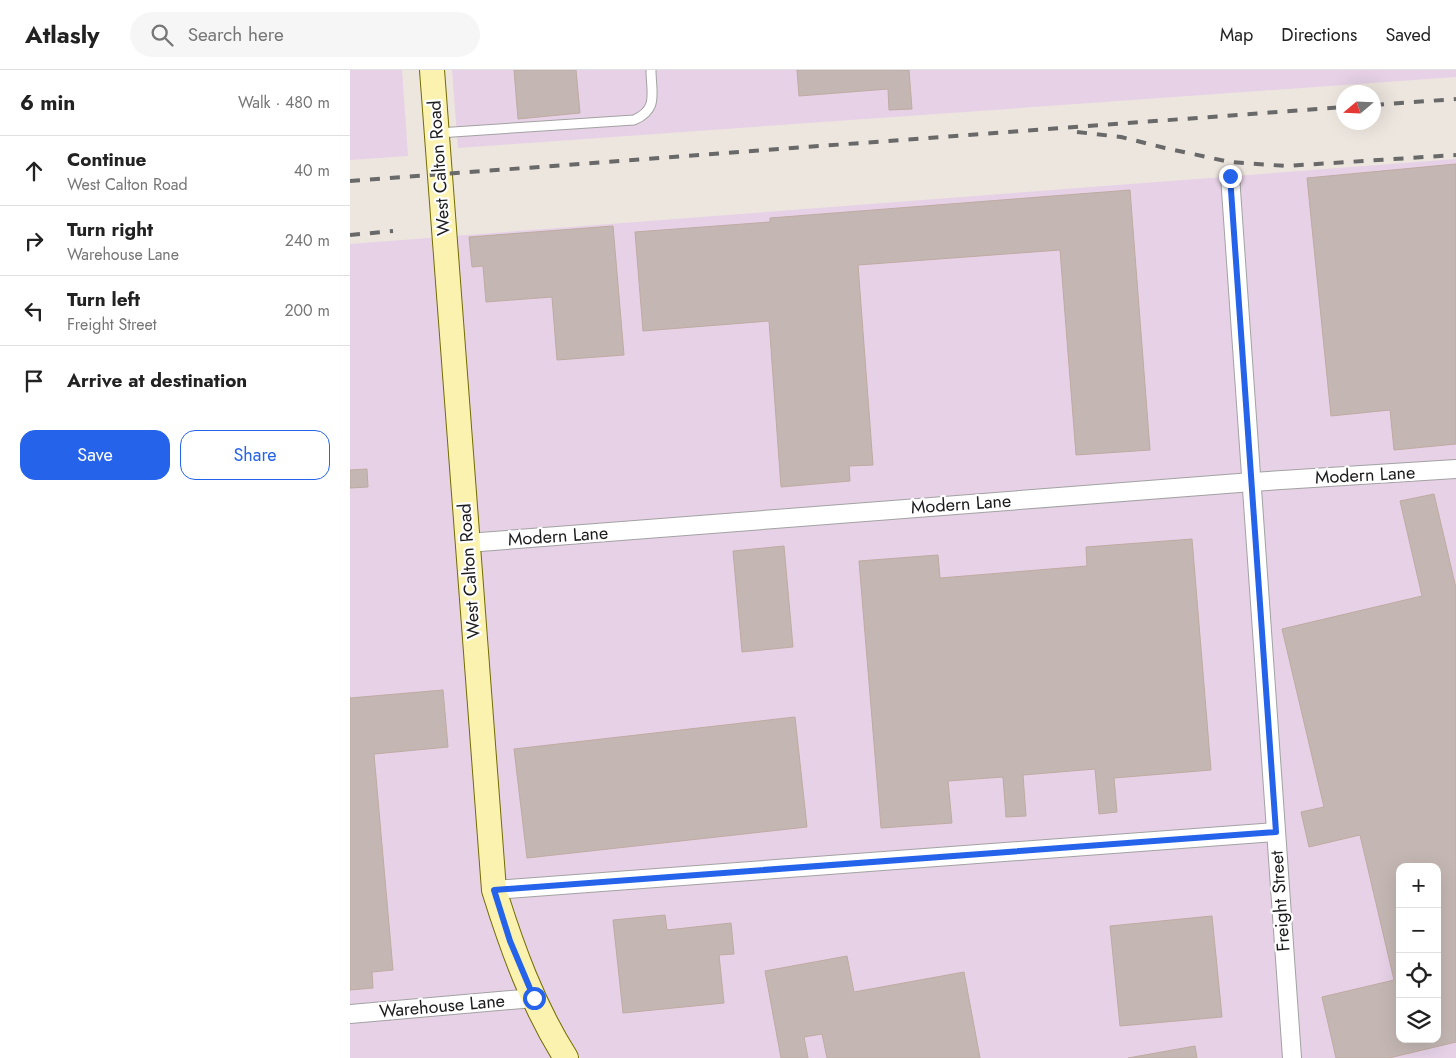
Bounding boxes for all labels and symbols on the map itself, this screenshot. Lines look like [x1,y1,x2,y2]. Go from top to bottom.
north arrow [1336,85,1381,130]
street label: West Calton Road [421,99,457,237]
route end [1219,165,1242,188]
street label: Modern Lane [1314,459,1416,491]
street label: Modern Lane [910,488,1012,520]
street label: West Calton Road [451,502,487,640]
street label: Modern Lane [507,520,609,552]
street label: Freight Street [1263,849,1296,952]
route start [523,987,546,1010]
street label: Warehouse Lane [378,988,506,1024]

